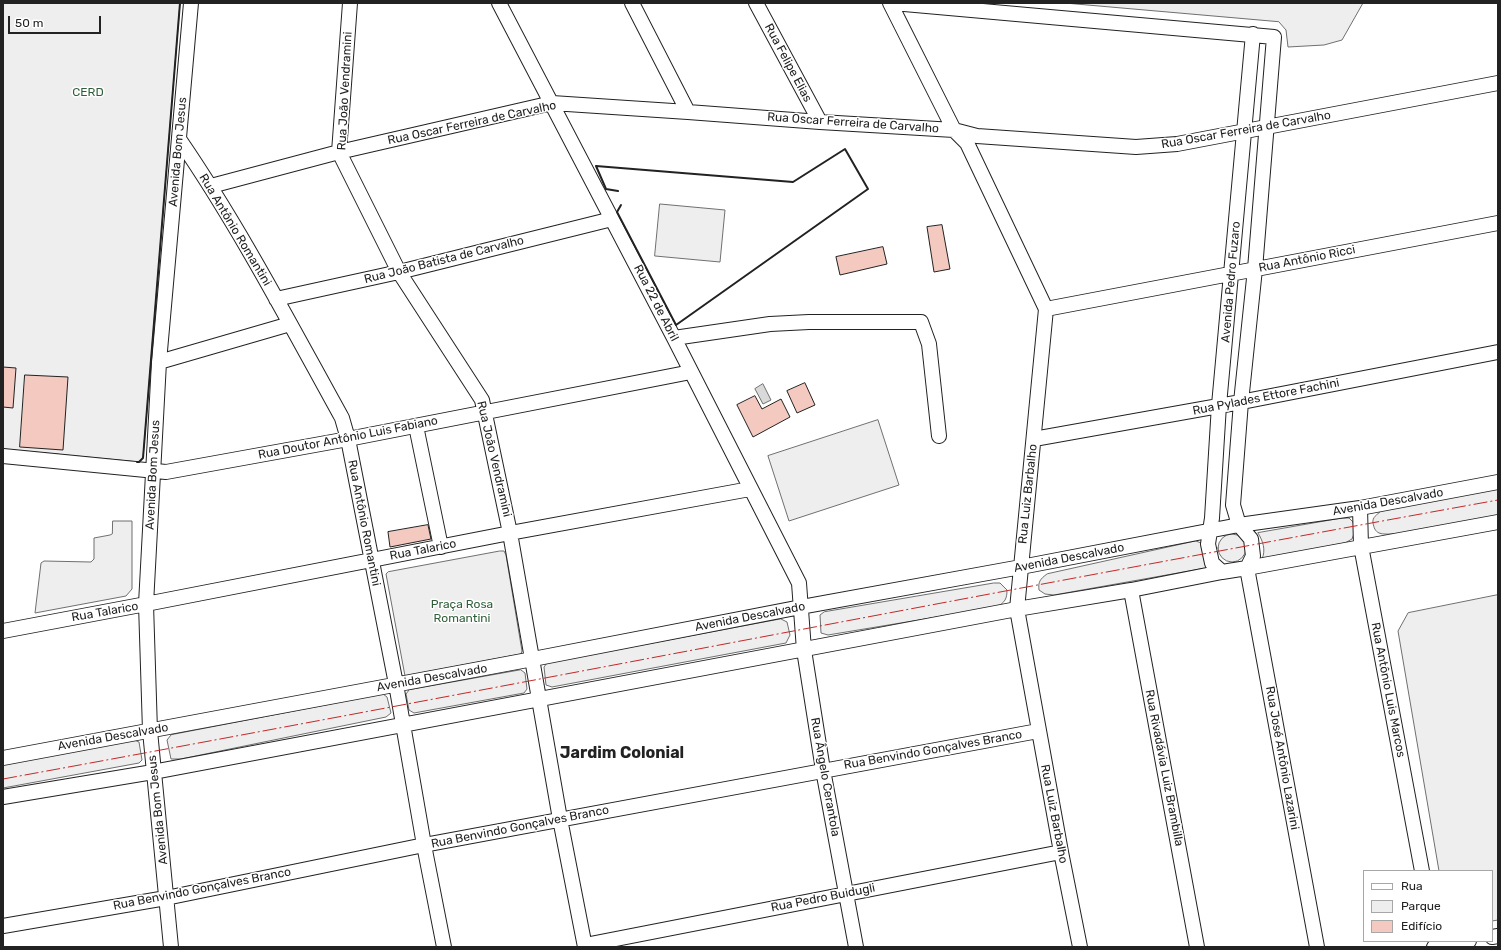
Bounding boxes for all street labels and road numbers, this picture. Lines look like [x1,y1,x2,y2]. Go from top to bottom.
street label: Rua Felipe Elias [761,21,815,105]
street label: Rua João Vendramini [335,31,355,151]
street label: Avenida Bom Jesus [166,97,190,207]
street label: Rua Oscar Ferreira de Carvalho [386,98,558,148]
street label: Rua Oscar Ferreira de Carvalho [1160,108,1332,152]
street label: Rua Oscar Ferreira de Carvalho [767,110,939,136]
street label: Rua Antônio Romantini [196,171,274,289]
street label: Avenida Pedro Fuzaro [1219,221,1243,343]
street label: Rua João Batista de Carvalho [363,233,525,287]
street label: Rua Antônio Ricci [1257,243,1357,275]
street label: Rua 22 de Abril [631,262,681,344]
street label: Rua Pylades Ettore Fachini [1191,376,1341,418]
street label: Rua João Vendramini [474,400,514,518]
street label: Rua Doutor Antônio Luis Fabiano [257,413,439,463]
street label: Avenida Bom Jesus [143,420,163,530]
street label: Rua Luiz Barbalho [1016,443,1040,545]
street label: Rua Antônio Romantini [345,459,383,587]
street label: Avenida Descalvado [1332,485,1444,519]
street label: Rua Talarico [388,536,458,564]
street label: Avenida Descalvado [1013,540,1125,576]
street label: Rua Talarico [70,599,140,625]
street label: Avenida Descalvado [694,599,806,635]
street label: Rua Antônio Luis Marcos [1368,621,1408,759]
street label: Avenida Descalvado [376,661,488,695]
street label: Rua José Antônio Lazarini [1262,685,1302,831]
street label: Rua Rivadávia Luiz Brambilla [1142,688,1186,848]
street label: Rua Ângelo Cerantola [807,716,843,838]
street label: Avenida Descalvado [57,720,169,754]
street label: Rua Benvindo Gonçalves Branco [843,727,1023,773]
street label: Avenida Bom Jesus [145,755,171,865]
street label: Rua Luiz Barbalho [1037,763,1071,865]
street label: Rua Benvindo Gonçalves Branco [430,803,610,851]
street label: Rua Benvindo Gonçalves Branco [112,865,292,913]
street label: Rua Pedro Buidugli [770,881,876,915]

